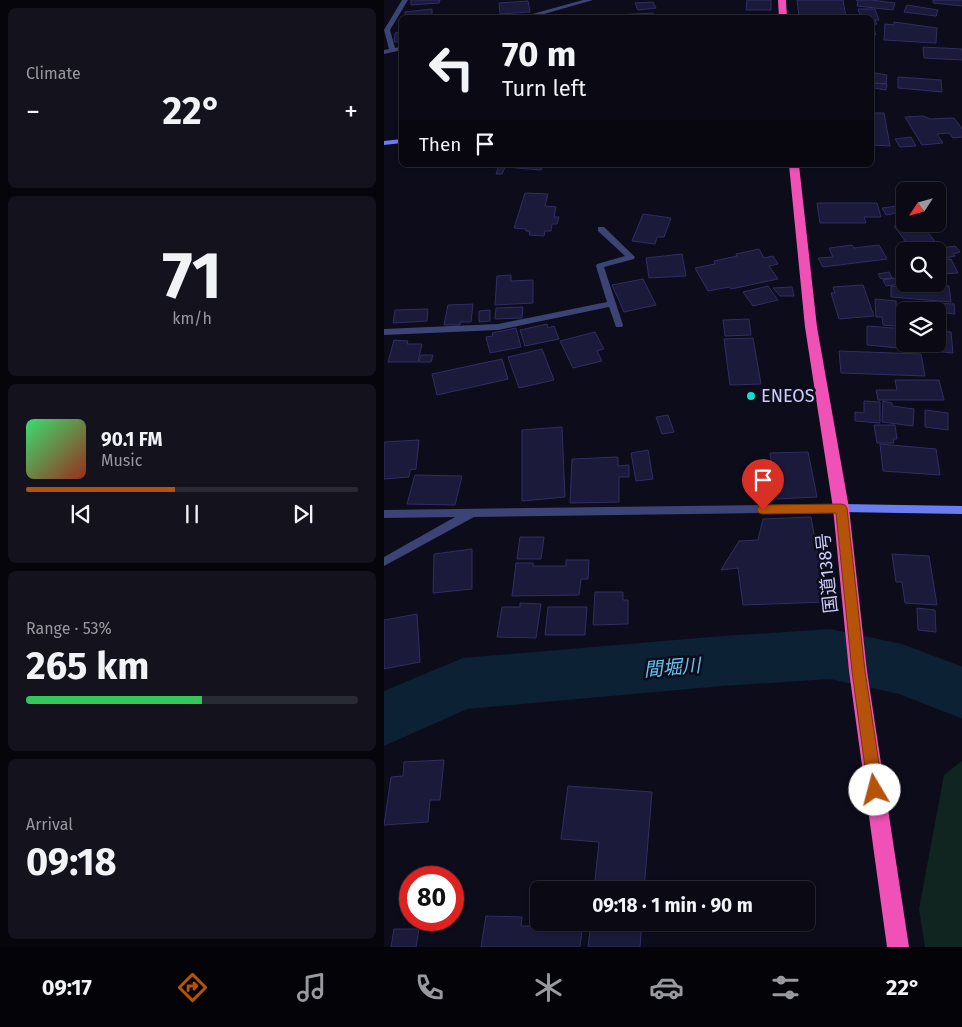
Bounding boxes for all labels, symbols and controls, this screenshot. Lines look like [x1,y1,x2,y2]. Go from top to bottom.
text: 70 m [502,33,576,75]
icon: left [419,35,484,100]
text: Climate [26,64,81,83]
text: Turn left [502,75,586,102]
text: 22° [162,88,222,134]
text: − [26,95,40,128]
text: + [344,95,358,128]
icon: arrive [471,130,499,158]
text: Then [419,133,461,156]
north arrow [896,182,946,232]
map controls [896,182,946,352]
text: 71 [162,237,222,315]
button: search [896,242,946,292]
button: layers [896,302,946,352]
text: km/h [172,309,212,328]
place label: ENEOS [761,385,815,407]
marker: ENEOS [745,390,757,402]
text: 90.1 FM [101,428,162,451]
text: Music [101,451,142,470]
pin [742,459,784,510]
icon: arrive [749,466,777,494]
icon: previous [67,500,95,528]
icon: pause [178,500,206,528]
icon: next [289,500,317,528]
street label: 国道138号 [812,532,842,614]
text: Range · 53% [26,619,112,638]
text: 265 km [26,643,149,689]
water label: 間堀川 [643,653,703,681]
position arrow [848,763,900,815]
text: Arrival [26,815,73,834]
text: 09:18 [26,839,117,885]
speed limit sign: 80 [399,866,464,931]
text: 09:18 · 1 min · 90 m [592,894,753,917]
icon: directions [175,970,210,1005]
icon: music [294,970,329,1005]
icon: phone [412,970,447,1005]
icon: climate [531,970,566,1005]
icon: car [649,970,684,1005]
icon: filters [768,970,803,1005]
text: 09:17 [42,974,92,1001]
text: 22° [886,974,920,1001]

